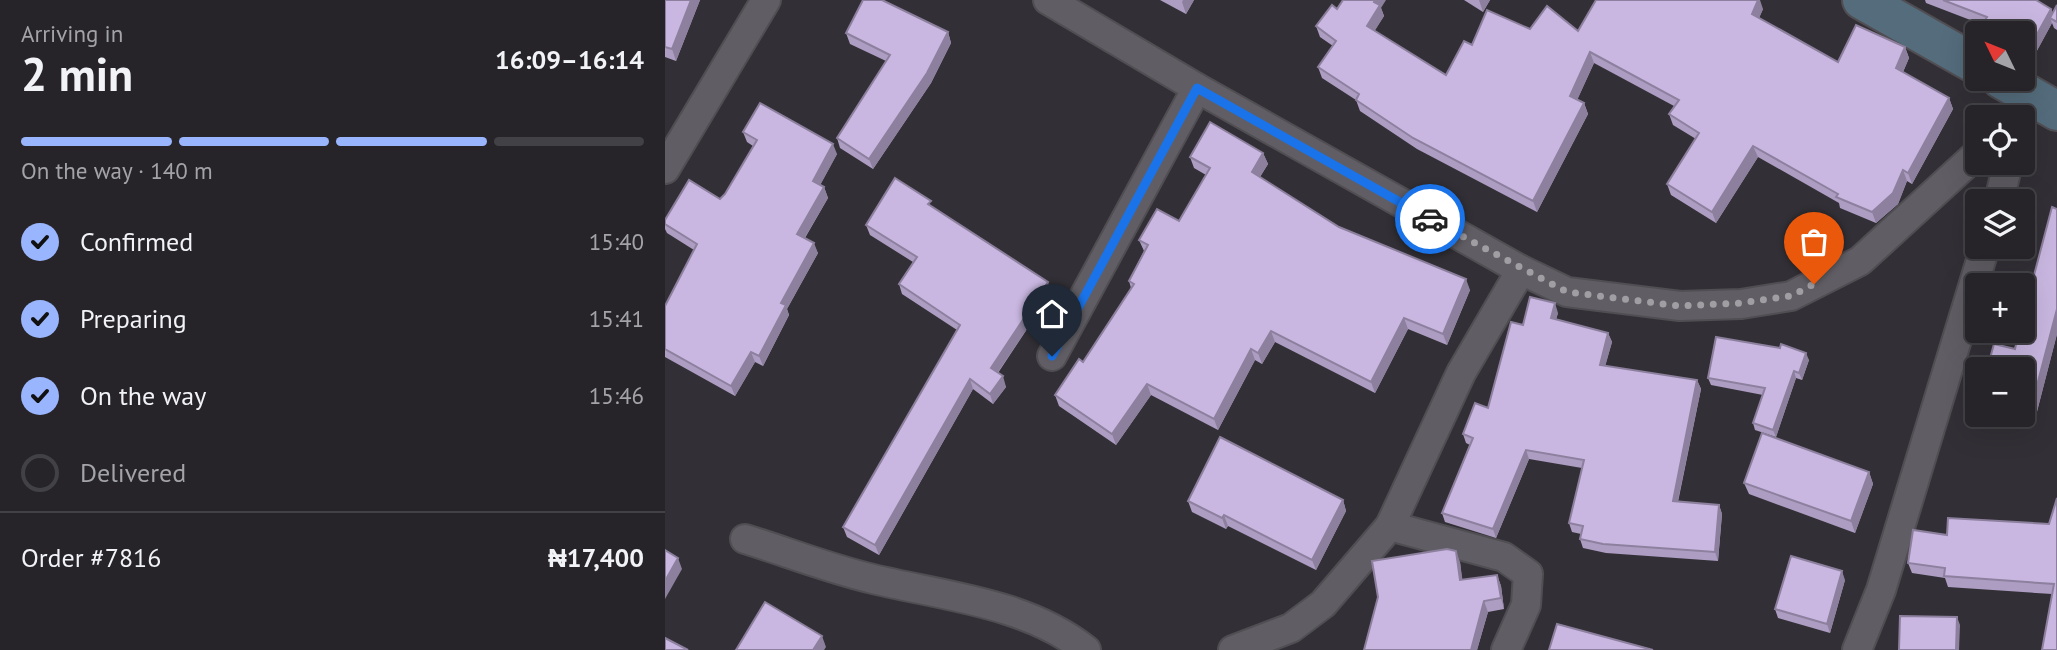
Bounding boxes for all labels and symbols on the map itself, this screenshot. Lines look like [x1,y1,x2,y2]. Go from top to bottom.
north arrow [1965,21,2035,91]
courier [1395,184,1465,254]
pin [1784,212,1844,284]
pin [1022,284,1082,356]

